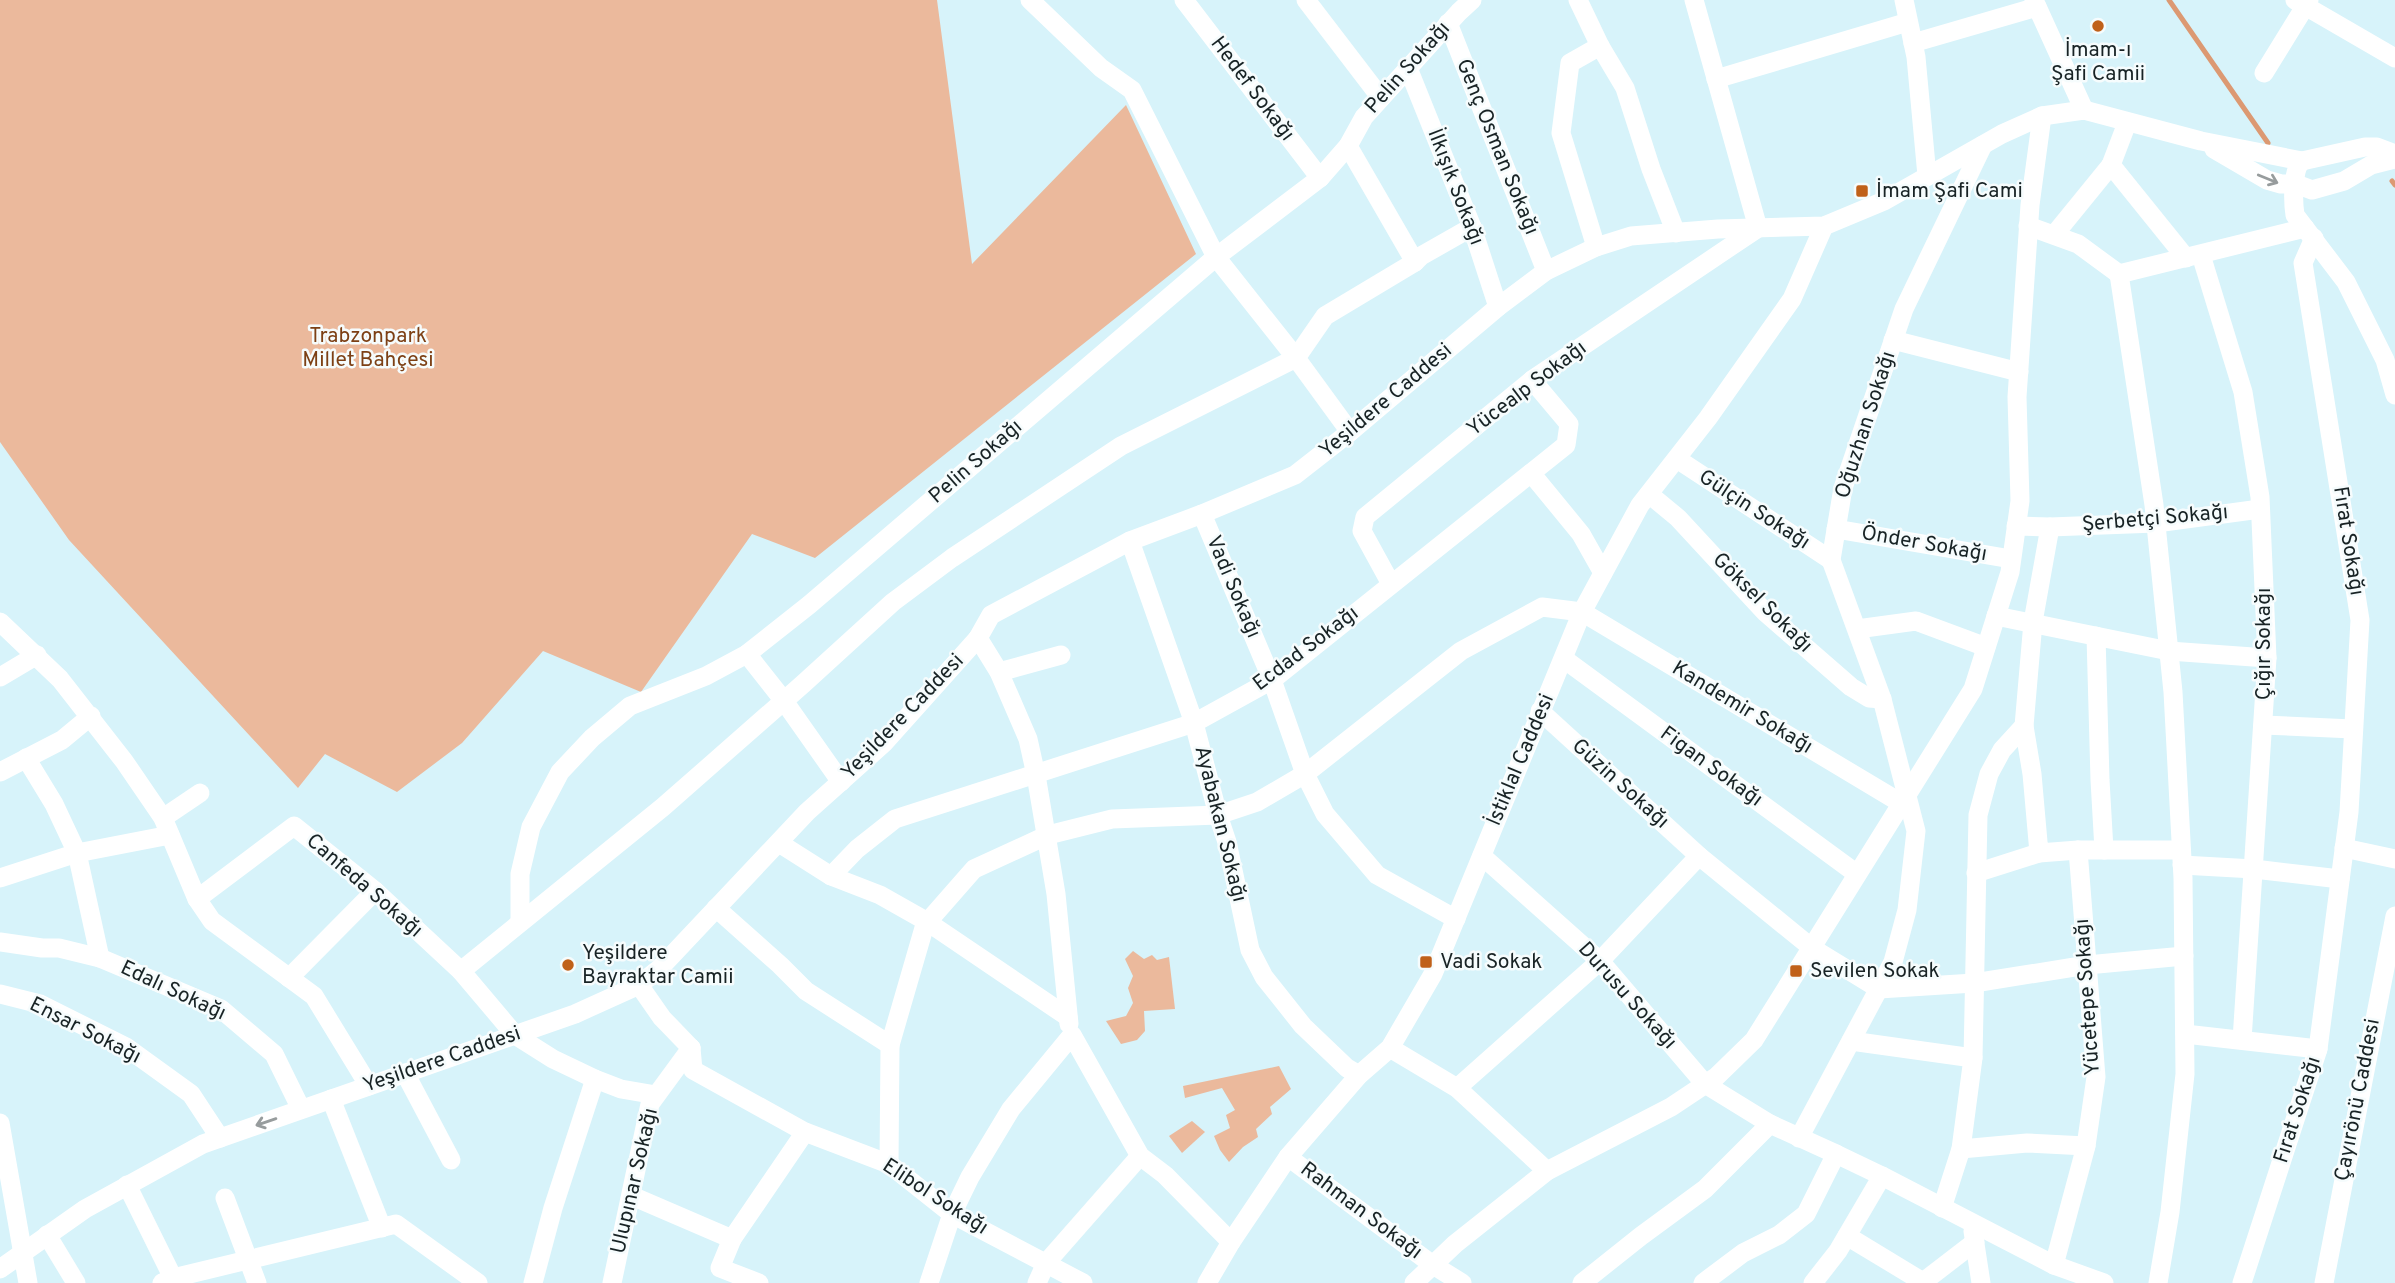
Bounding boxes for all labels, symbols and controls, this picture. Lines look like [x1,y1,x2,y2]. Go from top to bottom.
street label: Pelin Sokağı [1359,16,1457,120]
marker: İmam-ı Şafi Camii [2090,18,2106,34]
street label: Hedef Sokağı [1204,31,1300,147]
place label: İmam-ı Şafi Camii [2051,37,2145,88]
street label: Genç Osman Sokağı [1449,55,1545,239]
street label: İlkışık Sokağı [1420,125,1490,249]
one-way arrow [2257,173,2279,186]
place label: İmam Şafi Cami [1876,178,2023,205]
marker: İmam Şafi Cami [1854,183,1870,199]
park label: Trabzonpark Millet Bahçesi [302,323,434,374]
street label: Yücealp Sokağı [1462,335,1592,443]
street label: Yeşildere Caddesi [1314,338,1458,464]
street label: Oğuzhan Sokağı [1830,348,1902,502]
street label: Pelin Sokağı [924,414,1028,510]
street label: Gülçin Sokağı [1693,464,1815,556]
street label: Fırat Sokağı [2326,484,2370,598]
street label: Şerbetçi Sokağı [2081,499,2229,539]
street label: Önder Sokağı [1859,520,1989,568]
street label: Vadi Sokağı [1199,532,1267,642]
street label: Göksel Sokağı [1706,547,1818,659]
street label: Çığır Sokağı [2251,588,2278,700]
street label: Ecdad Sokağı [1248,600,1364,698]
street label: Yeşildere Caddesi [836,648,970,786]
street label: Kandemir Sokağı [1667,655,1817,761]
street label: İstiklal Caddesi [1481,690,1561,830]
street label: Figan Sokağı [1654,721,1768,813]
street label: Güzin Sokağı [1566,733,1674,835]
street label: Ayabakan Sokağı [1188,743,1252,905]
street label: Canfeda Sokağı [300,828,428,944]
street label: Yücetepe Sokağı [2069,918,2107,1076]
street label: Durusu Sokağı [1572,937,1682,1055]
place label: Yeşildere Bayraktar Camii [582,940,734,991]
place label: Vadi Sokak [1440,949,1542,976]
marker: Vadi Sokak [1418,954,1434,970]
street label: Edalı Sokağı [116,955,230,1027]
marker: Yeşildere Bayraktar Camii [560,957,576,973]
place label: Sevilen Sokak [1810,958,1940,985]
marker: Sevilen Sokak [1788,963,1804,979]
street label: Ensar Sokağı [25,991,145,1071]
street label: Çayırönü Caddesi [2329,1017,2387,1183]
street label: Yeşildere Caddesi [359,1020,525,1100]
street label: Fırat Sokağı [2268,1053,2328,1167]
street label: Ulupınar Sokağı [605,1106,665,1256]
one-way arrow [256,1117,278,1129]
street label: Elibol Sokağı [877,1153,993,1241]
street label: Rahman Sokağı [1295,1156,1427,1266]

